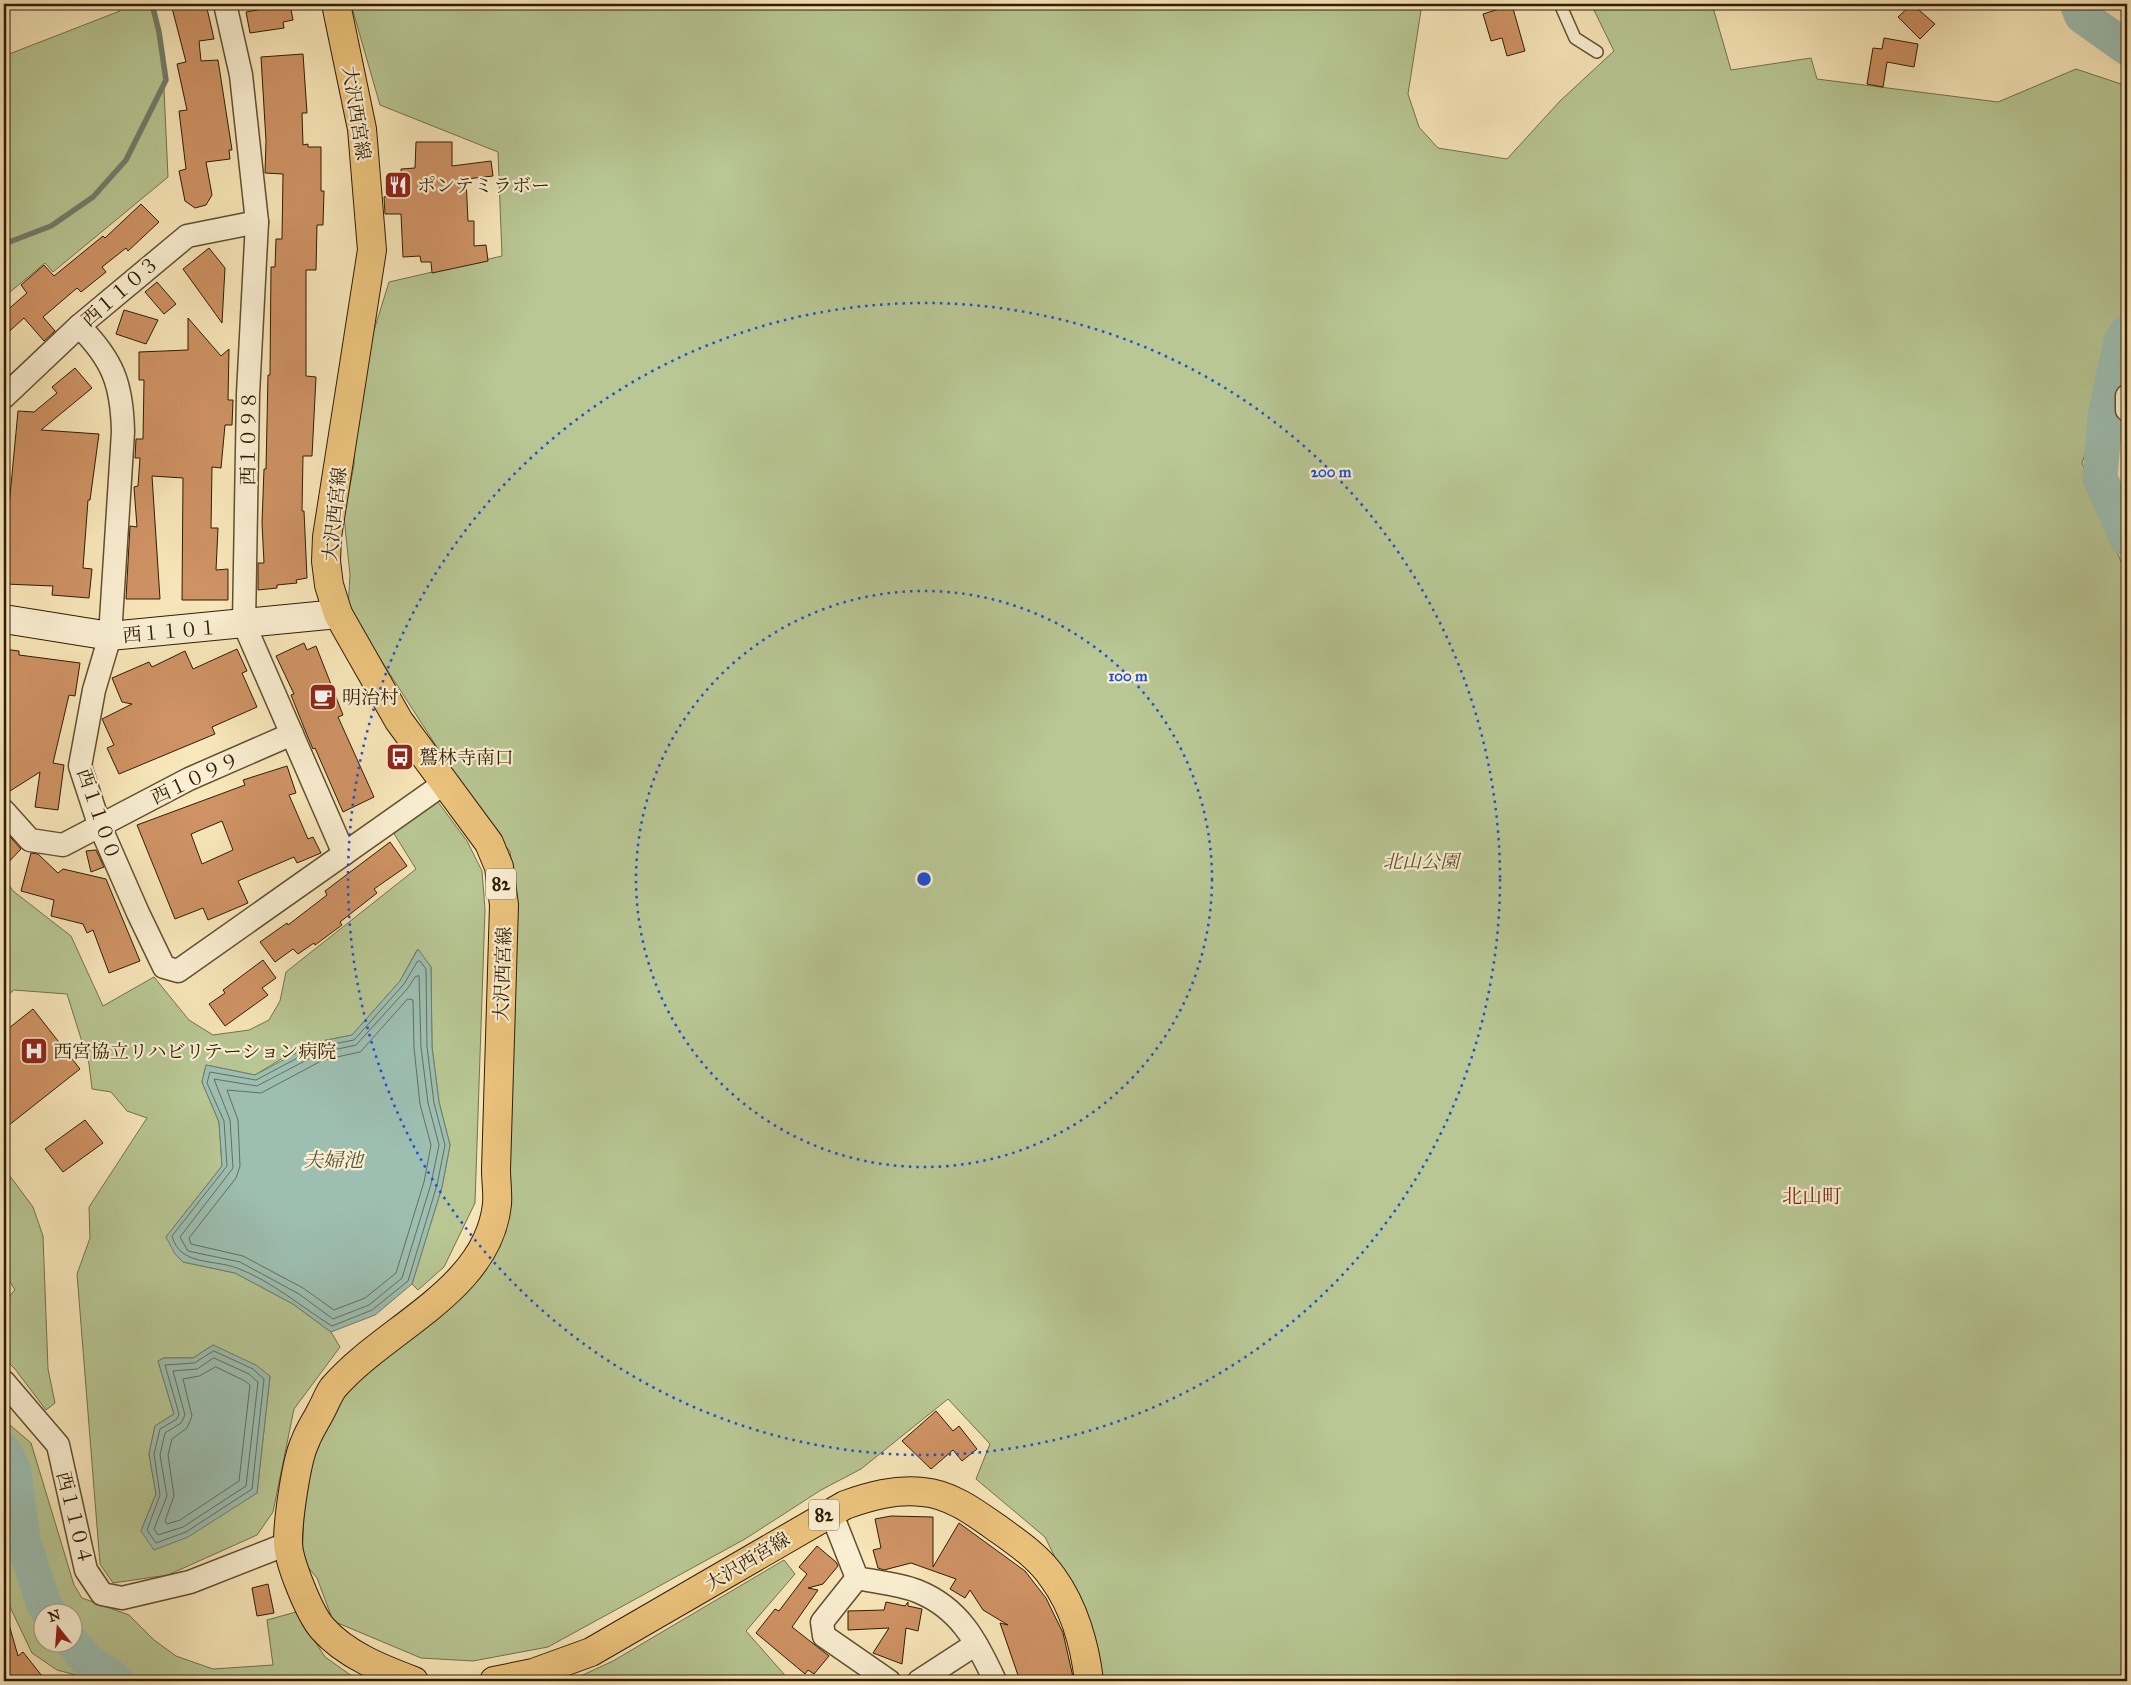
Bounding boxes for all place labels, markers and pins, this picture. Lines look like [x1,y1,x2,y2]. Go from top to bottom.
restaurant icon: ポンテミラボー [383,170,413,200]
place label: ポンテミラボー [417,174,550,197]
cafe icon: 明治村 [308,682,338,712]
place label: 明治村 [342,686,399,709]
bus stop icon: 鷲林寺南口 [385,742,415,772]
place label: 鷲林寺南口 [419,746,514,769]
centre of rings [915,870,933,888]
hospital icon: 西宮協立リハビリテーション病院 [19,1036,49,1066]
place label: 西宮協立リハビリテーション病院 [53,1040,336,1063]

